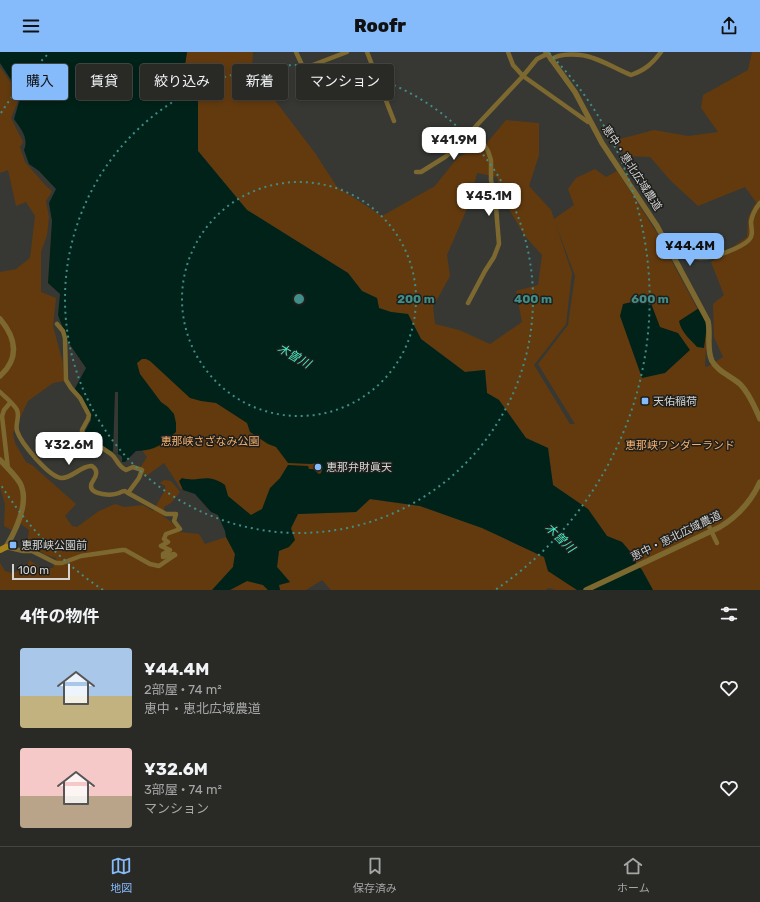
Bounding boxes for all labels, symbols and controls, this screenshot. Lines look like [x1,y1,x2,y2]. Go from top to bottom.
icon: menu [20,15,42,37]
text: Roofr [354,15,406,37]
icon: share [718,15,740,37]
chip: 購入 [12,64,68,100]
chip: 賃貸 [76,64,132,100]
chip: 絞り込み [140,64,224,100]
chip: 新着 [232,64,288,100]
chip: マンション [296,64,394,100]
street label: 恵中・恵北広域農道 [600,123,664,213]
pin: ¥41.9M [421,127,487,161]
text: ¥41.9M [431,132,477,147]
pin: ¥45.1M [456,183,522,217]
text: ¥45.1M [466,188,512,203]
pin: ¥44.4M [657,233,723,267]
text: ¥44.4M [665,238,715,253]
centre of rings [292,292,306,306]
text: 200 m [397,292,435,306]
text: 400 m [514,292,552,306]
text: 600 m [631,292,669,306]
water label: 木曽川 [275,341,315,372]
place label: 天佑稲荷 [653,395,697,408]
marker: 天佑稲荷 [640,396,650,406]
pin: ¥32.6M [36,432,102,466]
park label: 恵那峡さざなみ公園 [161,435,260,448]
text: ¥32.6M [45,437,93,452]
park label: 恵那峡ワンダーランド [625,439,735,452]
place label: 恵那弁財眞天 [326,461,392,474]
marker: 恵那弁財眞天 [313,462,323,472]
street label: 恵中・恵北広域農道 [629,508,723,564]
water label: 木曽川 [542,520,579,557]
place label: 恵那峡公園前 [21,539,87,552]
marker: 恵那峡公園前 [8,540,18,550]
scale bar [12,562,70,581]
text: 100 m [18,564,49,577]
icon: filters [718,603,740,625]
text: 4件の物件 [20,606,100,626]
text: ¥44.4M [144,659,209,679]
icon: home [52,664,100,712]
icon: heart [718,677,740,699]
text: 2部屋 · 74 m² [144,682,222,697]
text: 恵中・恵北広域農道 [144,701,261,716]
text: ¥32.6M [144,759,208,779]
icon: home [52,764,100,812]
icon: heart [718,777,740,799]
text: 3部屋 · 74 m² [144,782,222,797]
text: マンション [144,801,209,816]
tab: 地図 [110,855,132,895]
tab: 保存済み [353,855,397,895]
tab: ホーム [617,855,650,895]

